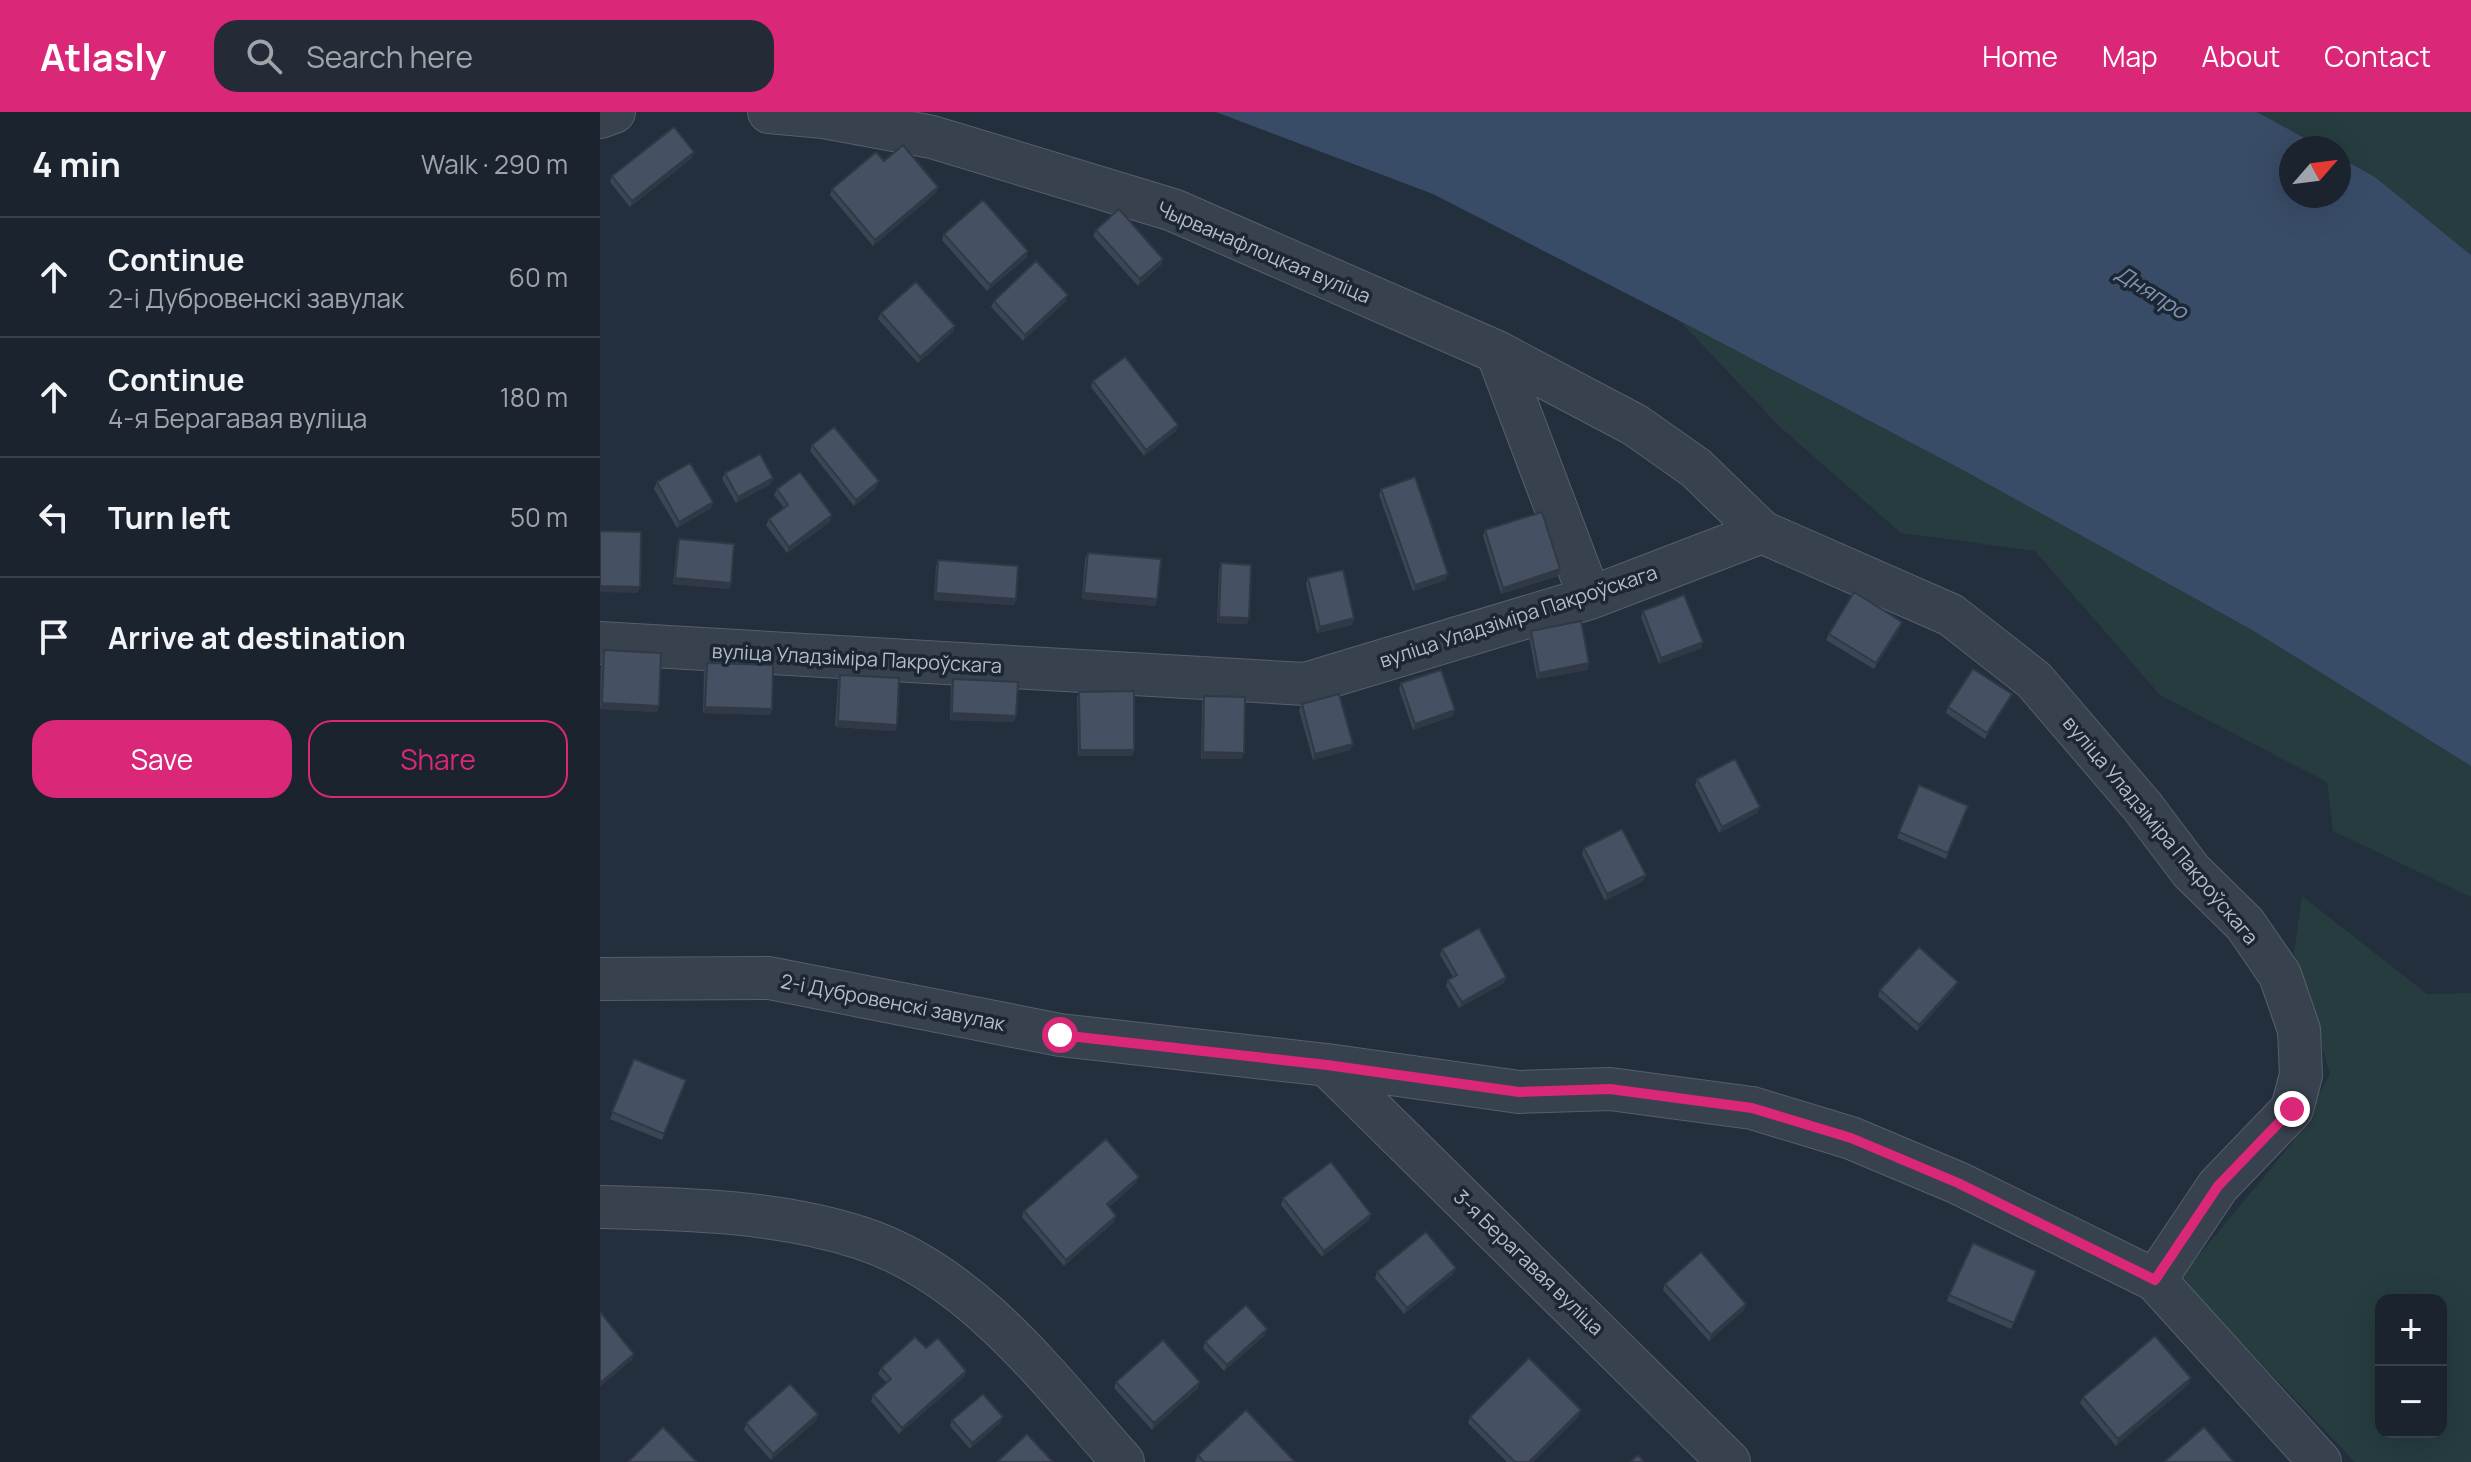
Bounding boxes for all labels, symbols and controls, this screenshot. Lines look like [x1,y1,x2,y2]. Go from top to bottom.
search box [214,20,774,92]
text: Atlasly [40,30,166,82]
icon: search [242,34,286,78]
text: Search here [306,36,473,77]
text: Home [1982,37,2058,75]
text: Map [2102,37,2158,75]
text: About [2202,37,2280,75]
text: Contact [2324,37,2431,75]
north arrow [2279,136,2351,208]
text: 4 min [32,141,121,187]
text: Walk · 290 m [421,146,568,182]
street label: Чырванафлоцкая вуліца [1153,195,1375,309]
text: Continue [108,239,244,280]
icon: ahead [32,255,76,299]
water label: Дняпро [2110,258,2196,327]
text: 60 m [509,259,568,295]
text: 2-і Дубровенскі завулак [108,280,404,316]
text: Continue [108,359,244,400]
icon: ahead [32,375,76,419]
text: 180 m [500,379,568,415]
text: 4-я Берагавая вуліца [108,400,367,436]
icon: left [32,495,76,539]
text: Turn left [108,497,231,538]
text: 50 m [510,499,568,535]
street label: вуліца Уладзіміра Пакроўскага [1376,558,1660,674]
icon: arrive [32,615,76,659]
text: Arrive at destination [108,617,406,658]
street label: вуліца Уладзіміра Пакроўскага [711,637,1003,679]
street label: вуліца Уладзіміра Пакроўскага [2057,710,2265,950]
button: Save [32,720,292,798]
button: Share [308,720,568,798]
street label: 2-і Дубровенскі завулак [779,967,1008,1037]
route start [1042,1017,1078,1053]
route end [2274,1091,2310,1127]
street label: 3-я Берагавая вуліца [1448,1183,1610,1341]
map controls [2375,1294,2447,1438]
button: + [2375,1294,2447,1366]
button: − [2375,1366,2447,1438]

